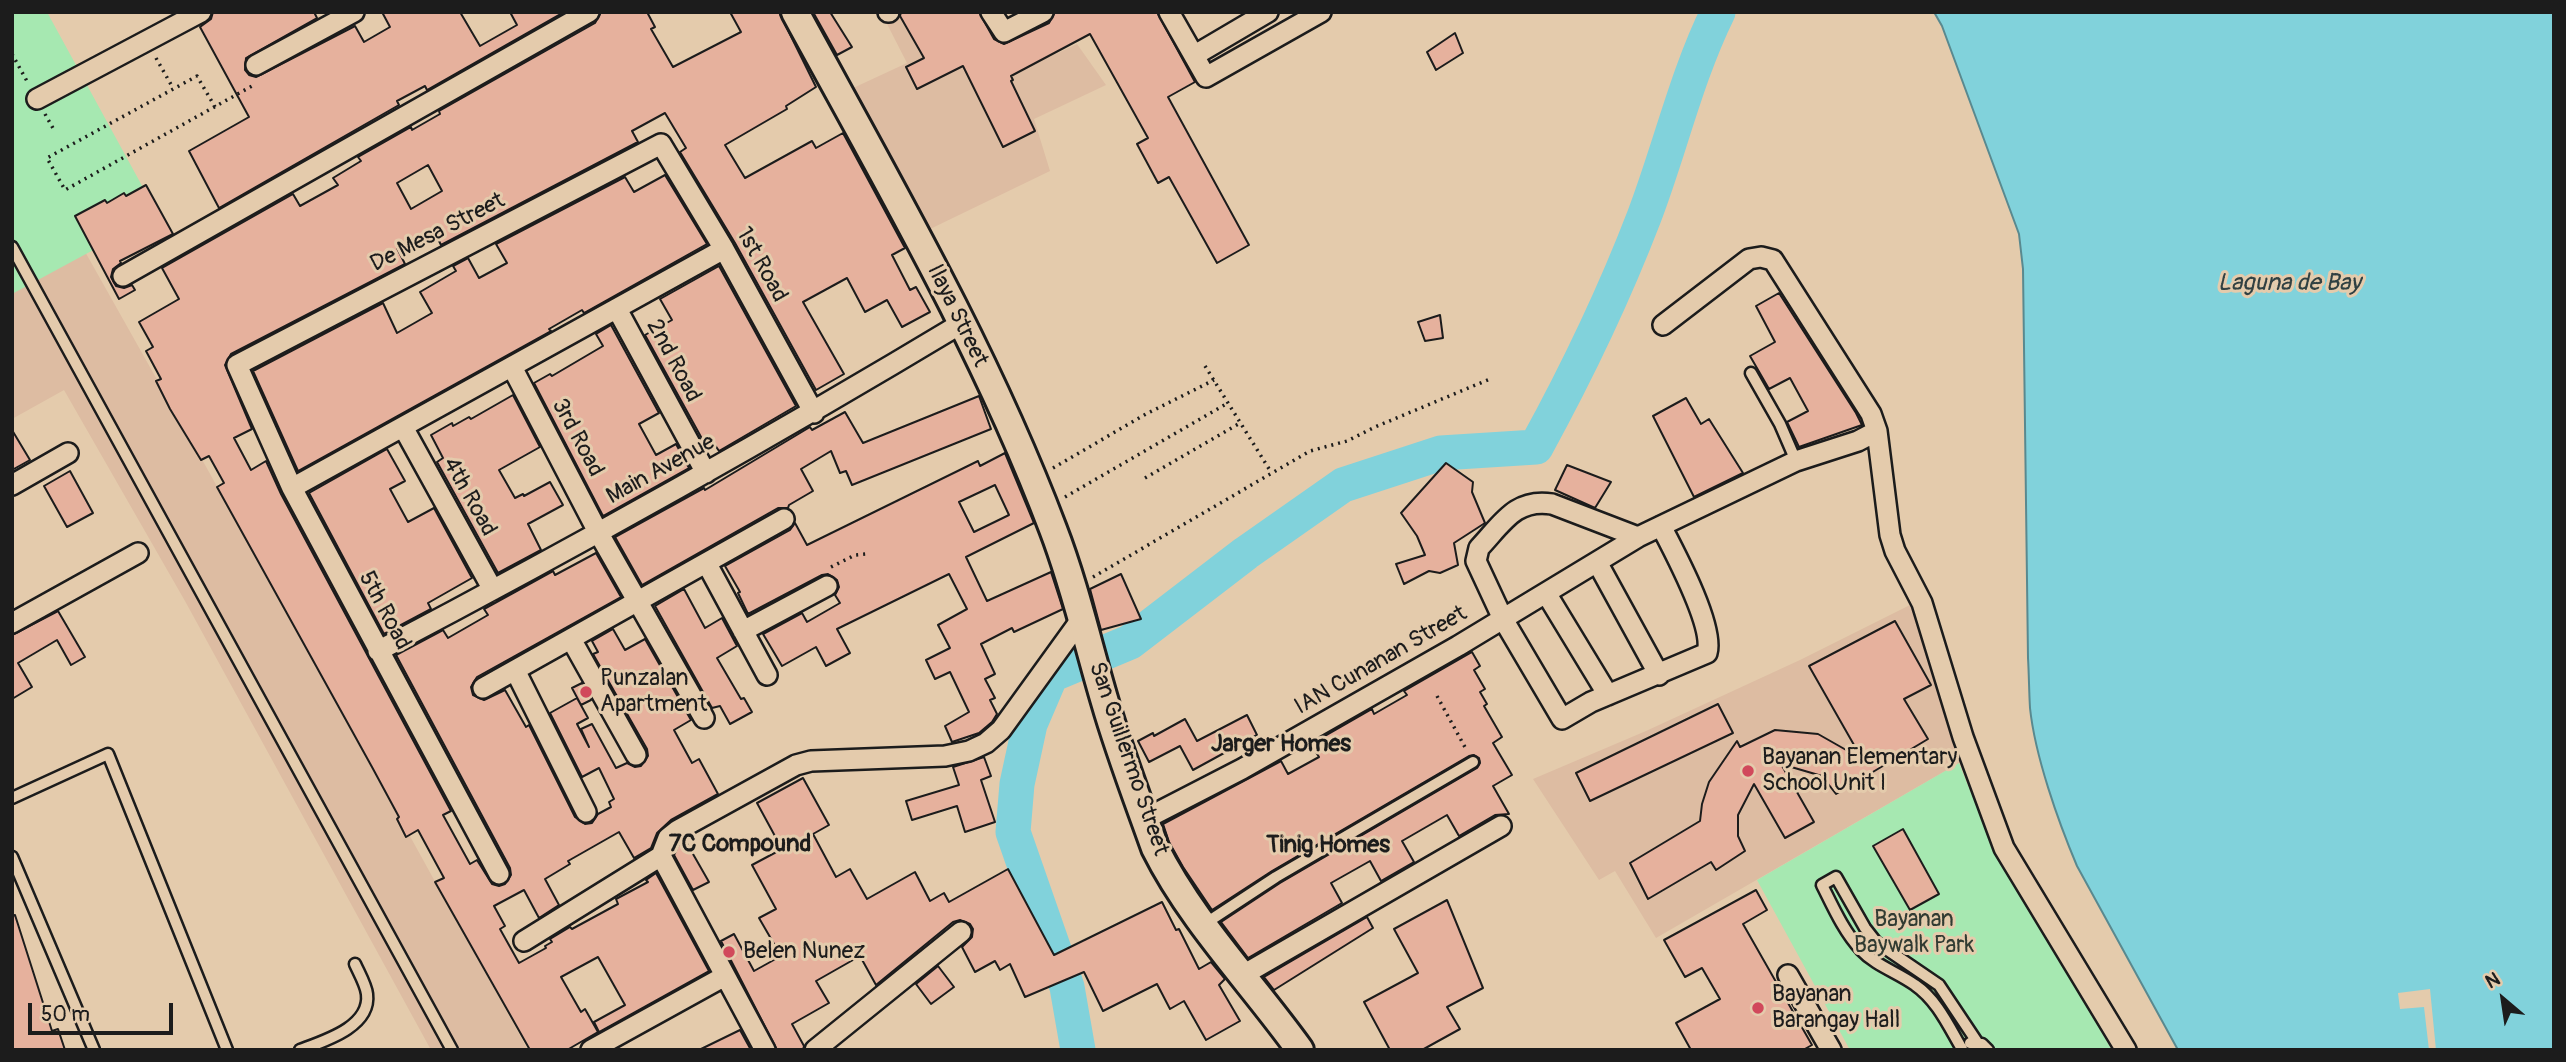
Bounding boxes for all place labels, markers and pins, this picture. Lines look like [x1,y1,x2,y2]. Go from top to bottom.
place label: Punzalan Apartment [600,665,707,719]
marker: Punzalan Apartment [578,684,594,700]
place label: Bayanan Elementary School Unit I [1762,744,1957,798]
marker: Bayanan Elementary School Unit I [1740,763,1756,779]
place label: Belen Nunez [743,938,865,966]
marker: Belen Nunez [721,944,737,960]
place label: Bayanan Barangay Hall [1772,981,1900,1035]
marker: Bayanan Barangay Hall [1750,1000,1766,1016]

